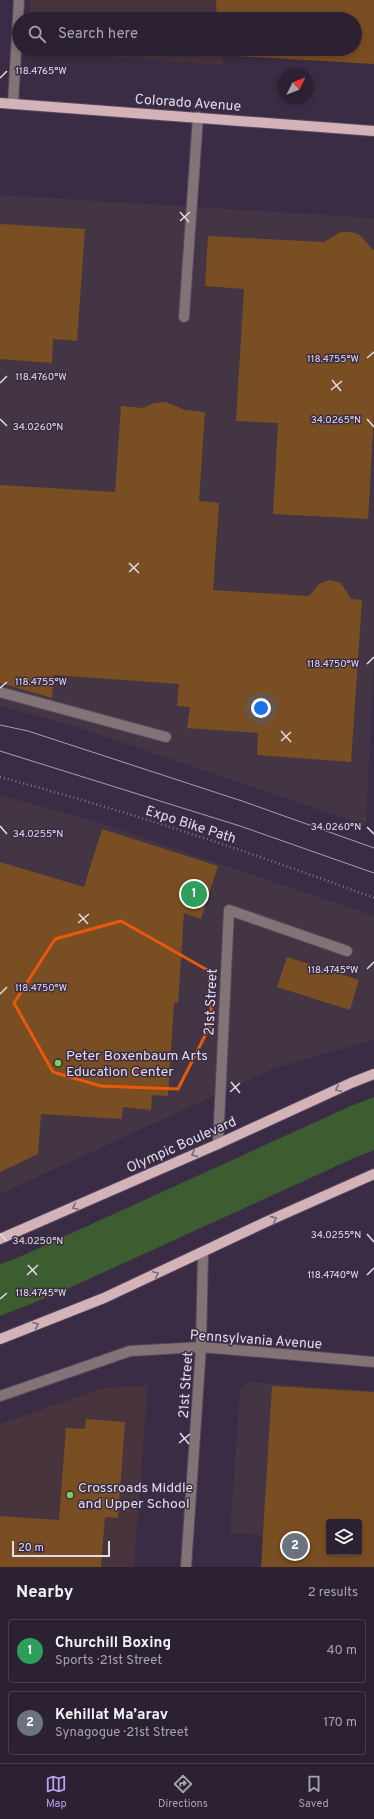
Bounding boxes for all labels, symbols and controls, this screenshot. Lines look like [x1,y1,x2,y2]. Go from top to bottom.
search box [12,12,362,56]
icon: search [26,23,48,45]
text: Search here [58,25,138,44]
text: 118.4765°W [15,65,67,78]
north arrow [278,68,314,104]
street label: Colorado Avenue [134,91,242,116]
text: 118.4755°W [307,353,359,366]
text: 118.4760°W [15,371,67,384]
text: 34.0265°N [311,414,361,427]
text: 34.0260°N [13,421,63,434]
text: 118.4750°W [307,658,359,671]
text: 118.4755°W [15,676,67,689]
your location [251,698,271,718]
street label: Expo Bike Path [143,803,238,848]
text: 34.0260°N [311,821,361,834]
text: 34.0255°N [13,828,63,841]
pin: 1 [181,879,207,909]
text: 118.4745°W [307,964,359,977]
street label: 21st Street [201,968,222,1036]
text: 118.4750°W [15,982,67,995]
place label: Peter Boxenbaum Arts Education Center [66,1048,208,1081]
marker: Peter Boxenbaum Arts Education Center [53,1058,63,1068]
one-way arrow [334,1084,342,1092]
street label: Olympic Boulevard [124,1113,239,1177]
one-way arrow [191,1150,198,1158]
one-way arrow [72,1202,80,1210]
one-way arrow [269,1216,277,1224]
text: 34.0255°N [311,1229,361,1242]
text: 34.0250°N [13,1235,63,1248]
text: 118.4740°W [307,1269,359,1282]
one-way arrow [152,1271,159,1279]
text: 118.4745°W [15,1287,67,1300]
one-way arrow [32,1322,40,1330]
street label: Pennsylvania Avenue [189,1327,323,1354]
street label: 21st Street [176,1351,197,1419]
place label: Crossroads Middle and Upper School [78,1480,193,1513]
marker: Crossroads Middle and Upper School [65,1490,75,1500]
map controls [326,1519,362,1555]
button: layers [326,1519,362,1555]
pin: 2 [282,1531,308,1561]
scale bar [12,1539,110,1558]
text: 20 m [18,1541,44,1555]
text: Nearby [16,1582,73,1604]
text: 2 results [308,1585,358,1601]
text: Churchill Boxing [55,1634,171,1653]
text: 1 [27,1643,33,1659]
text: 40 m [327,1643,357,1659]
text: Sports · 21st Street [55,1653,162,1669]
text: Kehillat Ma’arav [55,1706,168,1725]
text: 2 [26,1715,34,1731]
text: 170 m [323,1715,357,1731]
text: Synagogue · 21st Street [55,1725,189,1741]
tab: Map [45,1773,67,1811]
tab: Directions [158,1773,208,1811]
tab: Saved [298,1773,329,1811]

